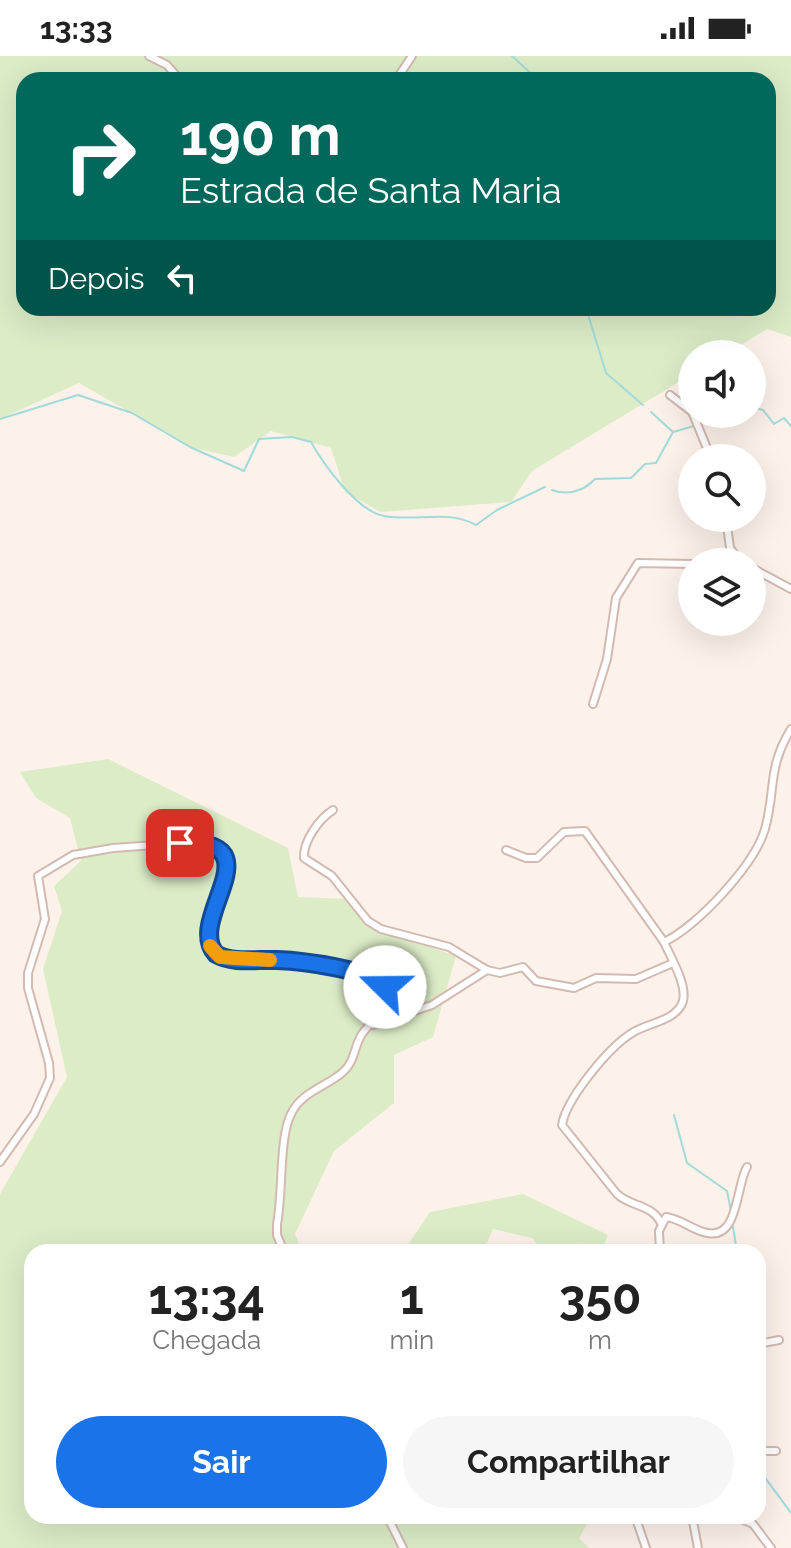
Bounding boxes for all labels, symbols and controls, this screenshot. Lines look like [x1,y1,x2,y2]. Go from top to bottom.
text: 13:33 [40,11,112,46]
text: 190 m [180,102,341,168]
icon: right [48,104,152,208]
text: Estrada de Santa Maria [180,169,562,211]
icon: left [160,256,204,300]
text: Depois [48,261,144,296]
map controls [678,340,766,636]
button: sound [678,340,766,428]
button: search [678,444,766,532]
button: layers [678,548,766,636]
pin [146,809,214,877]
icon: arrive [158,821,202,865]
position arrow [343,945,427,1029]
text: 13:34 [148,1269,265,1325]
text: 1 [400,1269,424,1325]
text: 350 [559,1269,642,1325]
text: Chegada [152,1325,261,1355]
text: min [389,1325,434,1355]
text: m [588,1325,612,1355]
button: Sair [56,1416,387,1508]
button: Compartilhar [403,1416,734,1508]

